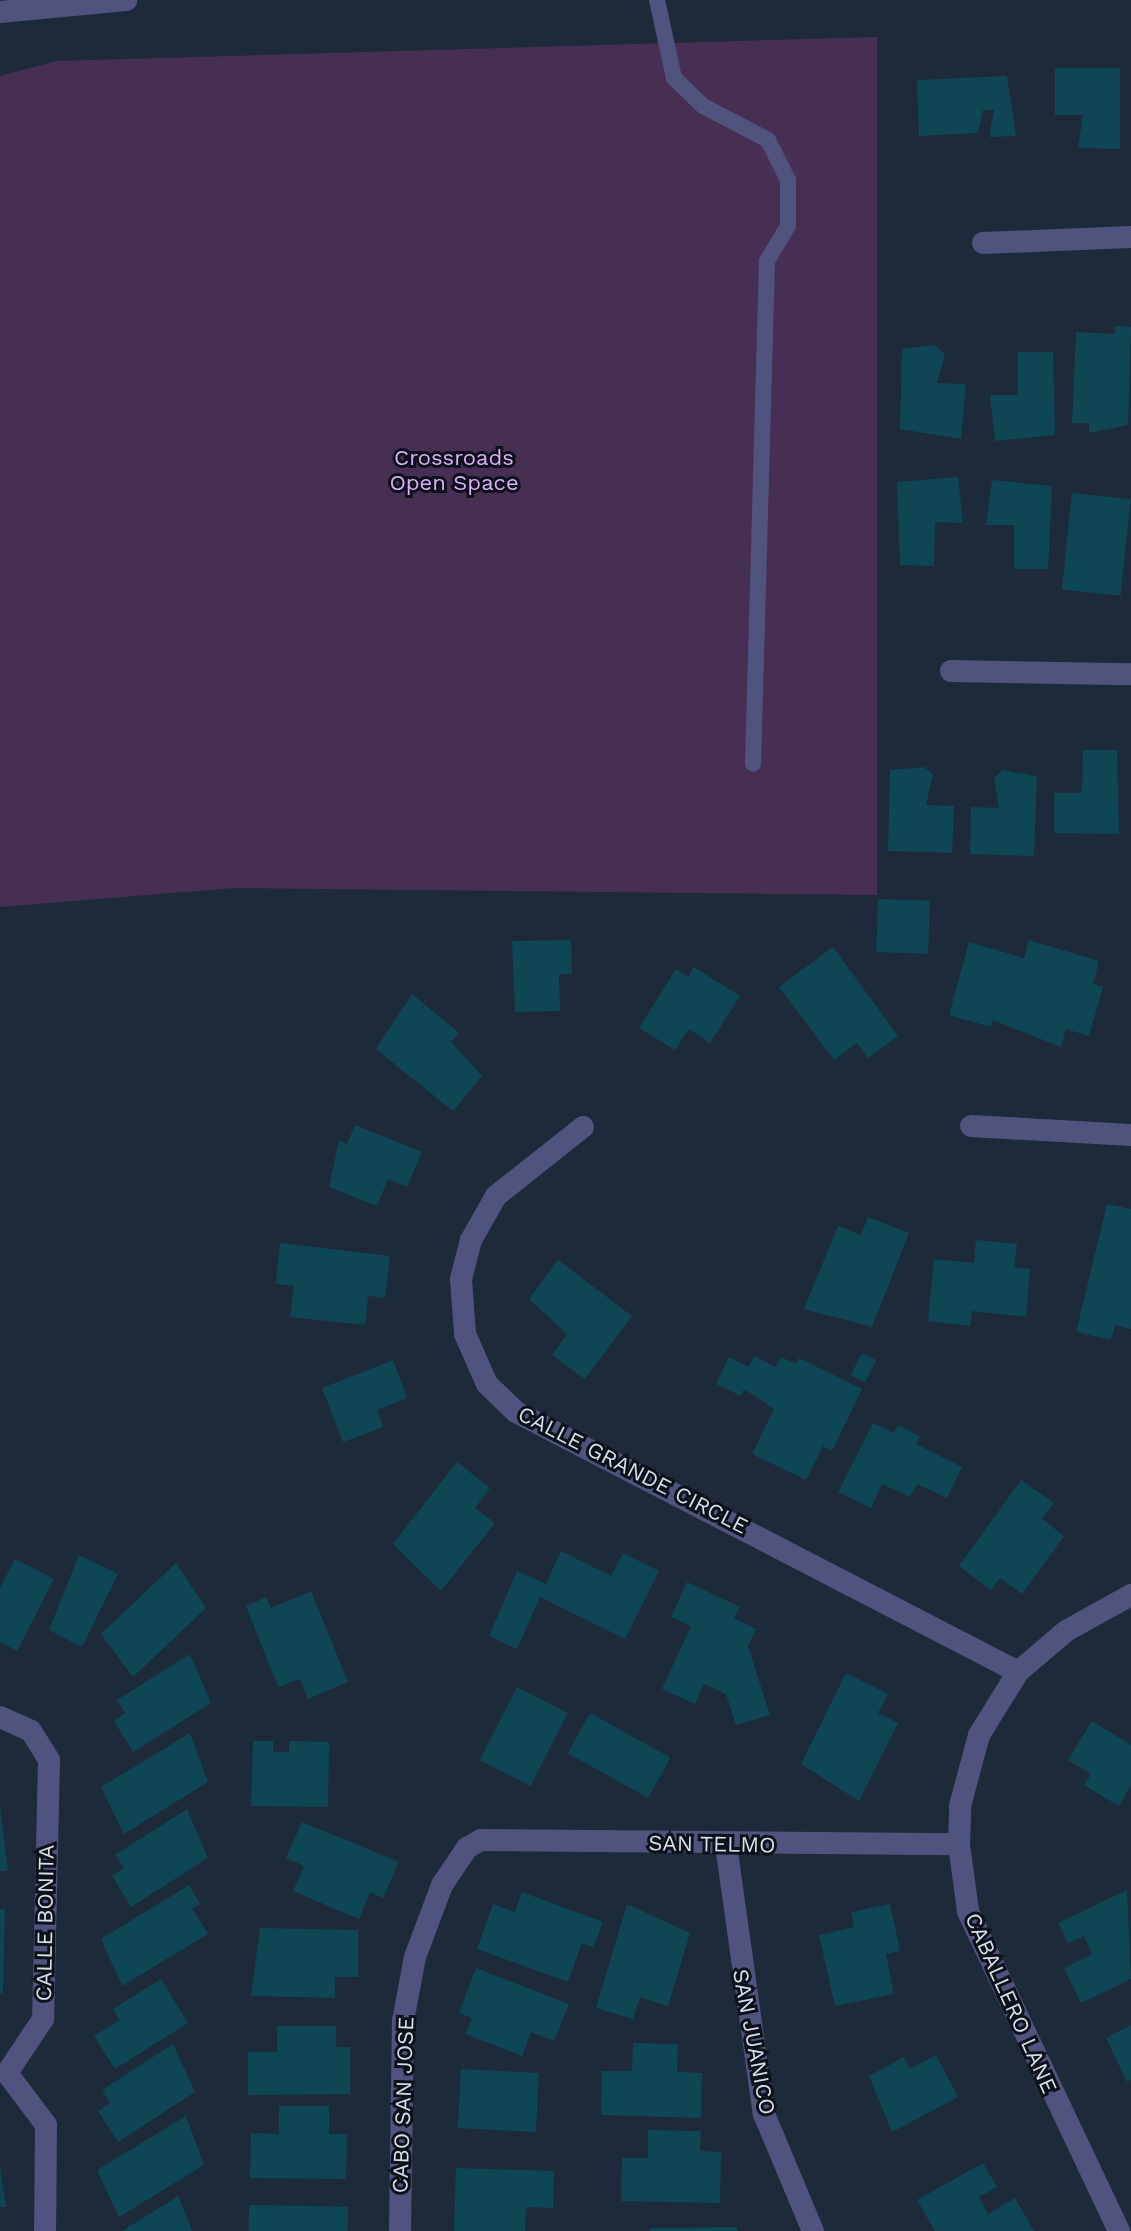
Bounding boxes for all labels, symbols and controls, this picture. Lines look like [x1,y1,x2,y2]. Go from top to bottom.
park label: Crossroads Open Space [389,444,519,496]
street label: CALLE GRANDE CIRCLE [514,1400,752,1540]
street label: SAN TELMO [648,1830,776,1858]
street label: CALLE BONITA [30,1844,60,2002]
street label: CABALLERO LANE [959,1909,1063,2097]
street label: SAN JUANICO [727,1967,781,2117]
street label: CABO SAN JOSE [387,2016,419,2194]

